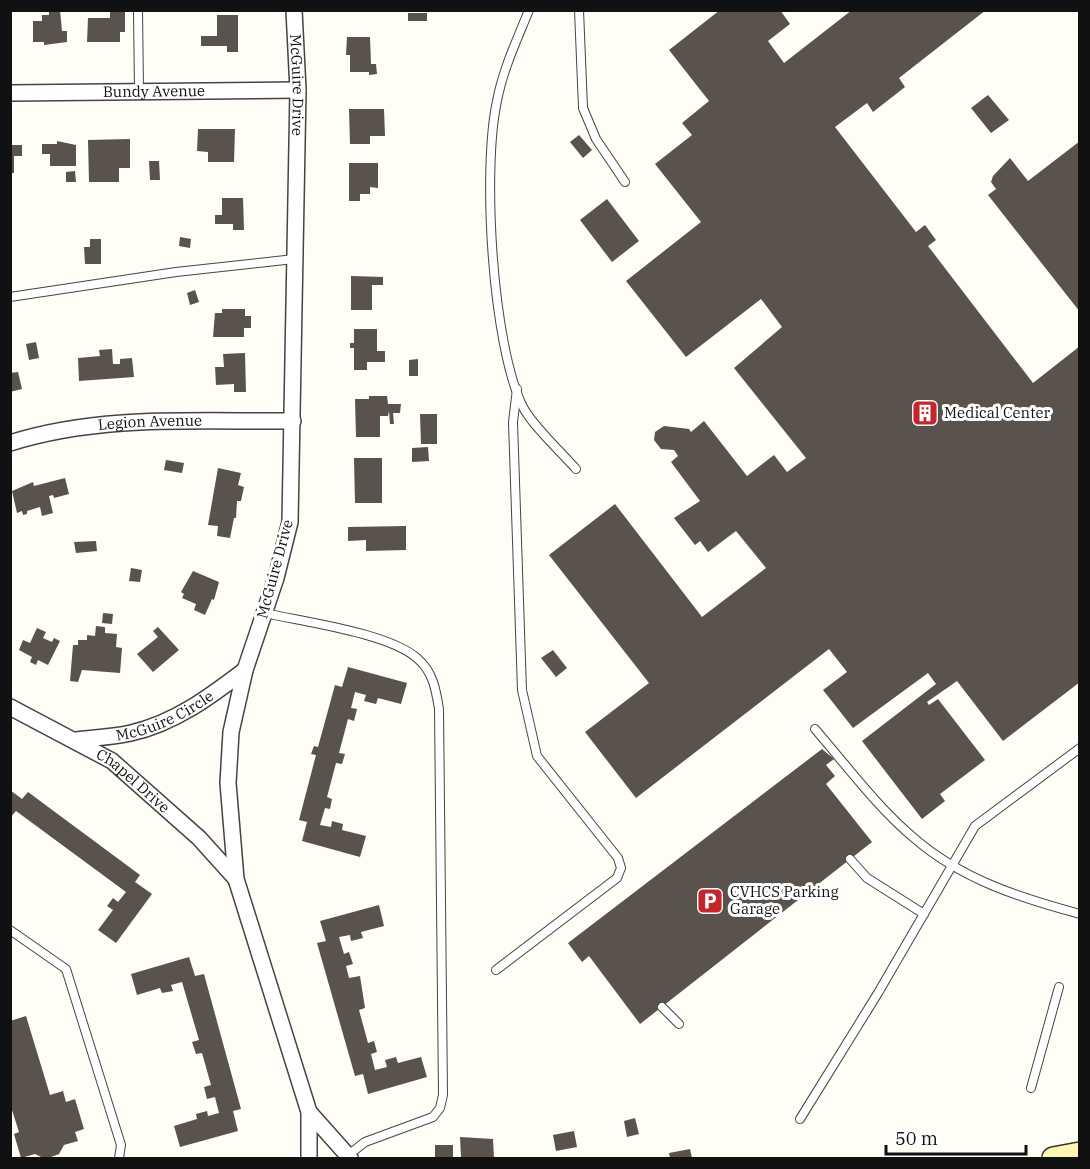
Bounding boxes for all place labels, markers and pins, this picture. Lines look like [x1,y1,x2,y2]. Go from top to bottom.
building icon: Medical Center [910,398,940,428]
place label: Medical Center [944,403,1051,422]
place label: CVHCS Parking Garage [730,882,839,918]
parking icon: CVHCS Parking Garage [695,886,725,916]

